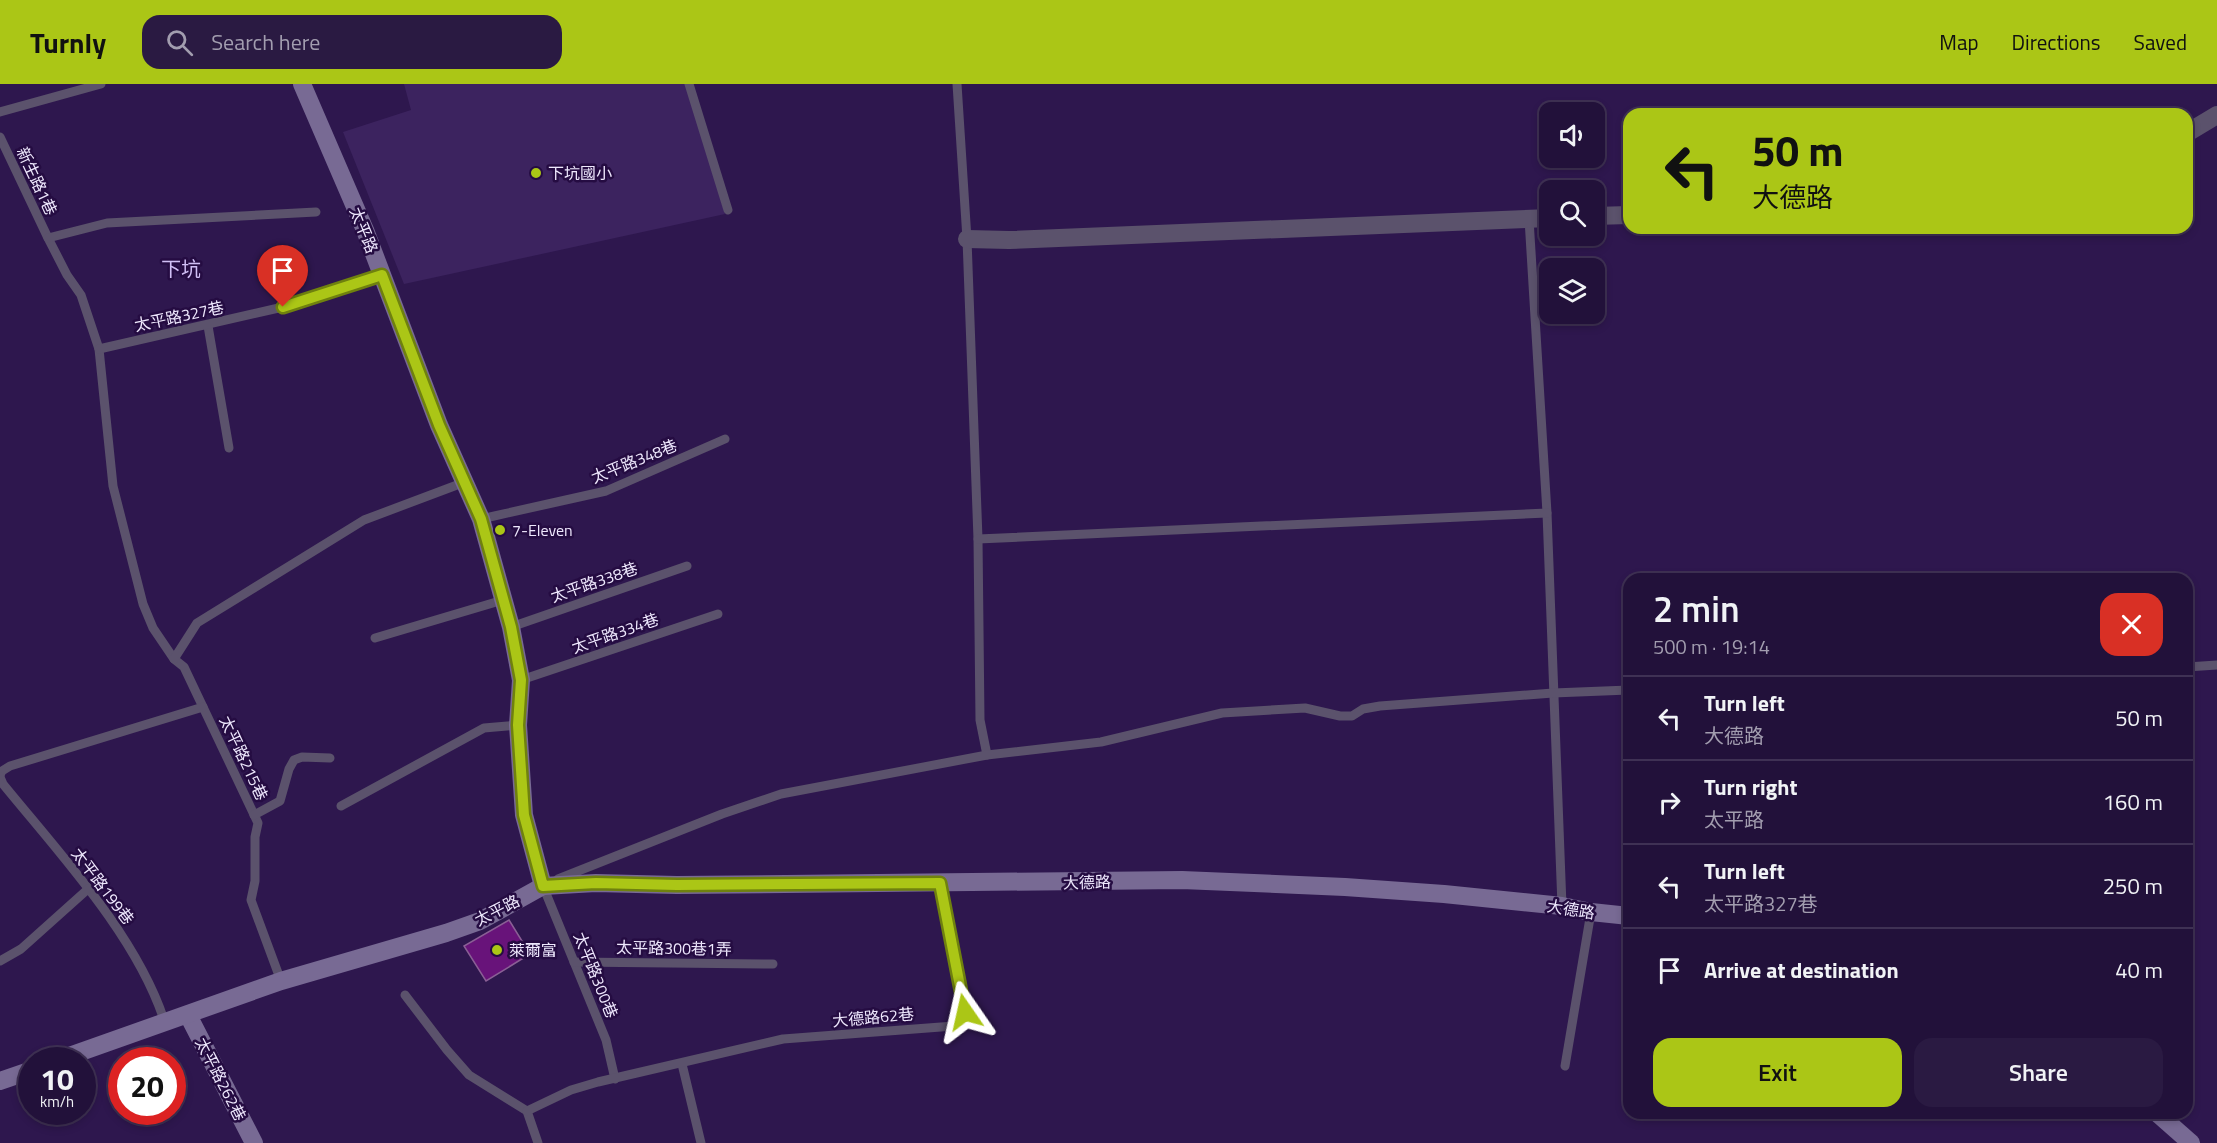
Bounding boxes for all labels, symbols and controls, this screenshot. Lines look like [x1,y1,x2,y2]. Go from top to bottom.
search box [142,15,562,69]
text: Turnly [30,21,106,64]
text: Search here [211,25,320,59]
icon: search [163,26,196,59]
text: Map [1939,26,1979,58]
text: Directions [2012,26,2101,58]
text: Saved [2134,26,2187,58]
map controls [1539,102,1605,324]
button: sound [1539,102,1605,168]
text: 50 m [1752,118,1844,182]
icon: left [1653,132,1731,210]
street label: 新生路1巷 [11,143,63,219]
place label: 下坑國小 [548,161,612,185]
marker: 下坑國小 [529,166,543,180]
text: 大德路 [1752,176,1833,217]
button: search [1539,180,1605,246]
street label: 太平路 [344,203,384,257]
pin [257,245,308,307]
district label: 下坑 [161,253,201,284]
icon: arrive [266,254,299,287]
button: layers [1539,258,1605,324]
street label: 太平路327巷 [132,295,226,337]
street label: 太平路348巷 [587,433,681,489]
place label: 7-Eleven [512,518,573,542]
marker: 7-Eleven [493,523,507,537]
street label: 太平路338巷 [547,556,641,608]
text: 2 min [1653,581,1740,636]
button: close [2100,593,2163,656]
street label: 太平路334巷 [568,607,662,659]
text: 500 m · 19:14 [1653,631,1770,662]
text: Turn left [1704,686,1785,720]
text: 50 m [2115,701,2163,735]
icon: left [1653,702,1686,735]
street label: 太平路215巷 [214,712,274,804]
text: 大德路 [1704,720,1764,751]
text: Turn right [1704,770,1798,804]
text: 160 m [2103,785,2163,819]
icon: right [1653,786,1686,819]
text: 太平路 [1704,804,1764,835]
street label: 太平路199巷 [66,842,140,930]
text: Turn left [1704,854,1785,888]
text: 250 m [2103,869,2163,903]
street label: 大德路 [1063,870,1111,894]
icon: left [1653,870,1686,903]
street label: 太平路 [470,888,524,932]
text: 太平路327巷 [1704,888,1818,919]
street label: 大德路 [1545,893,1597,925]
street label: 太平路300巷 [568,928,624,1022]
street label: 太平路300巷1弄 [616,935,732,961]
place label: 萊爾富 [509,938,557,962]
marker: 萊爾富 [490,943,504,957]
text: Arrive at destination [1704,953,1899,987]
text: 40 m [2115,953,2163,987]
icon: arrive [1653,954,1686,987]
position arrow [933,980,997,1044]
street label: 大德路62巷 [831,1001,915,1033]
street label: 太平路262巷 [190,1033,252,1125]
button: Exit [1653,1038,1902,1107]
button: Share [1914,1038,2163,1107]
speed limit sign: 20 [108,1047,186,1125]
text: 10 [40,1056,74,1102]
text: km/h [40,1090,74,1113]

